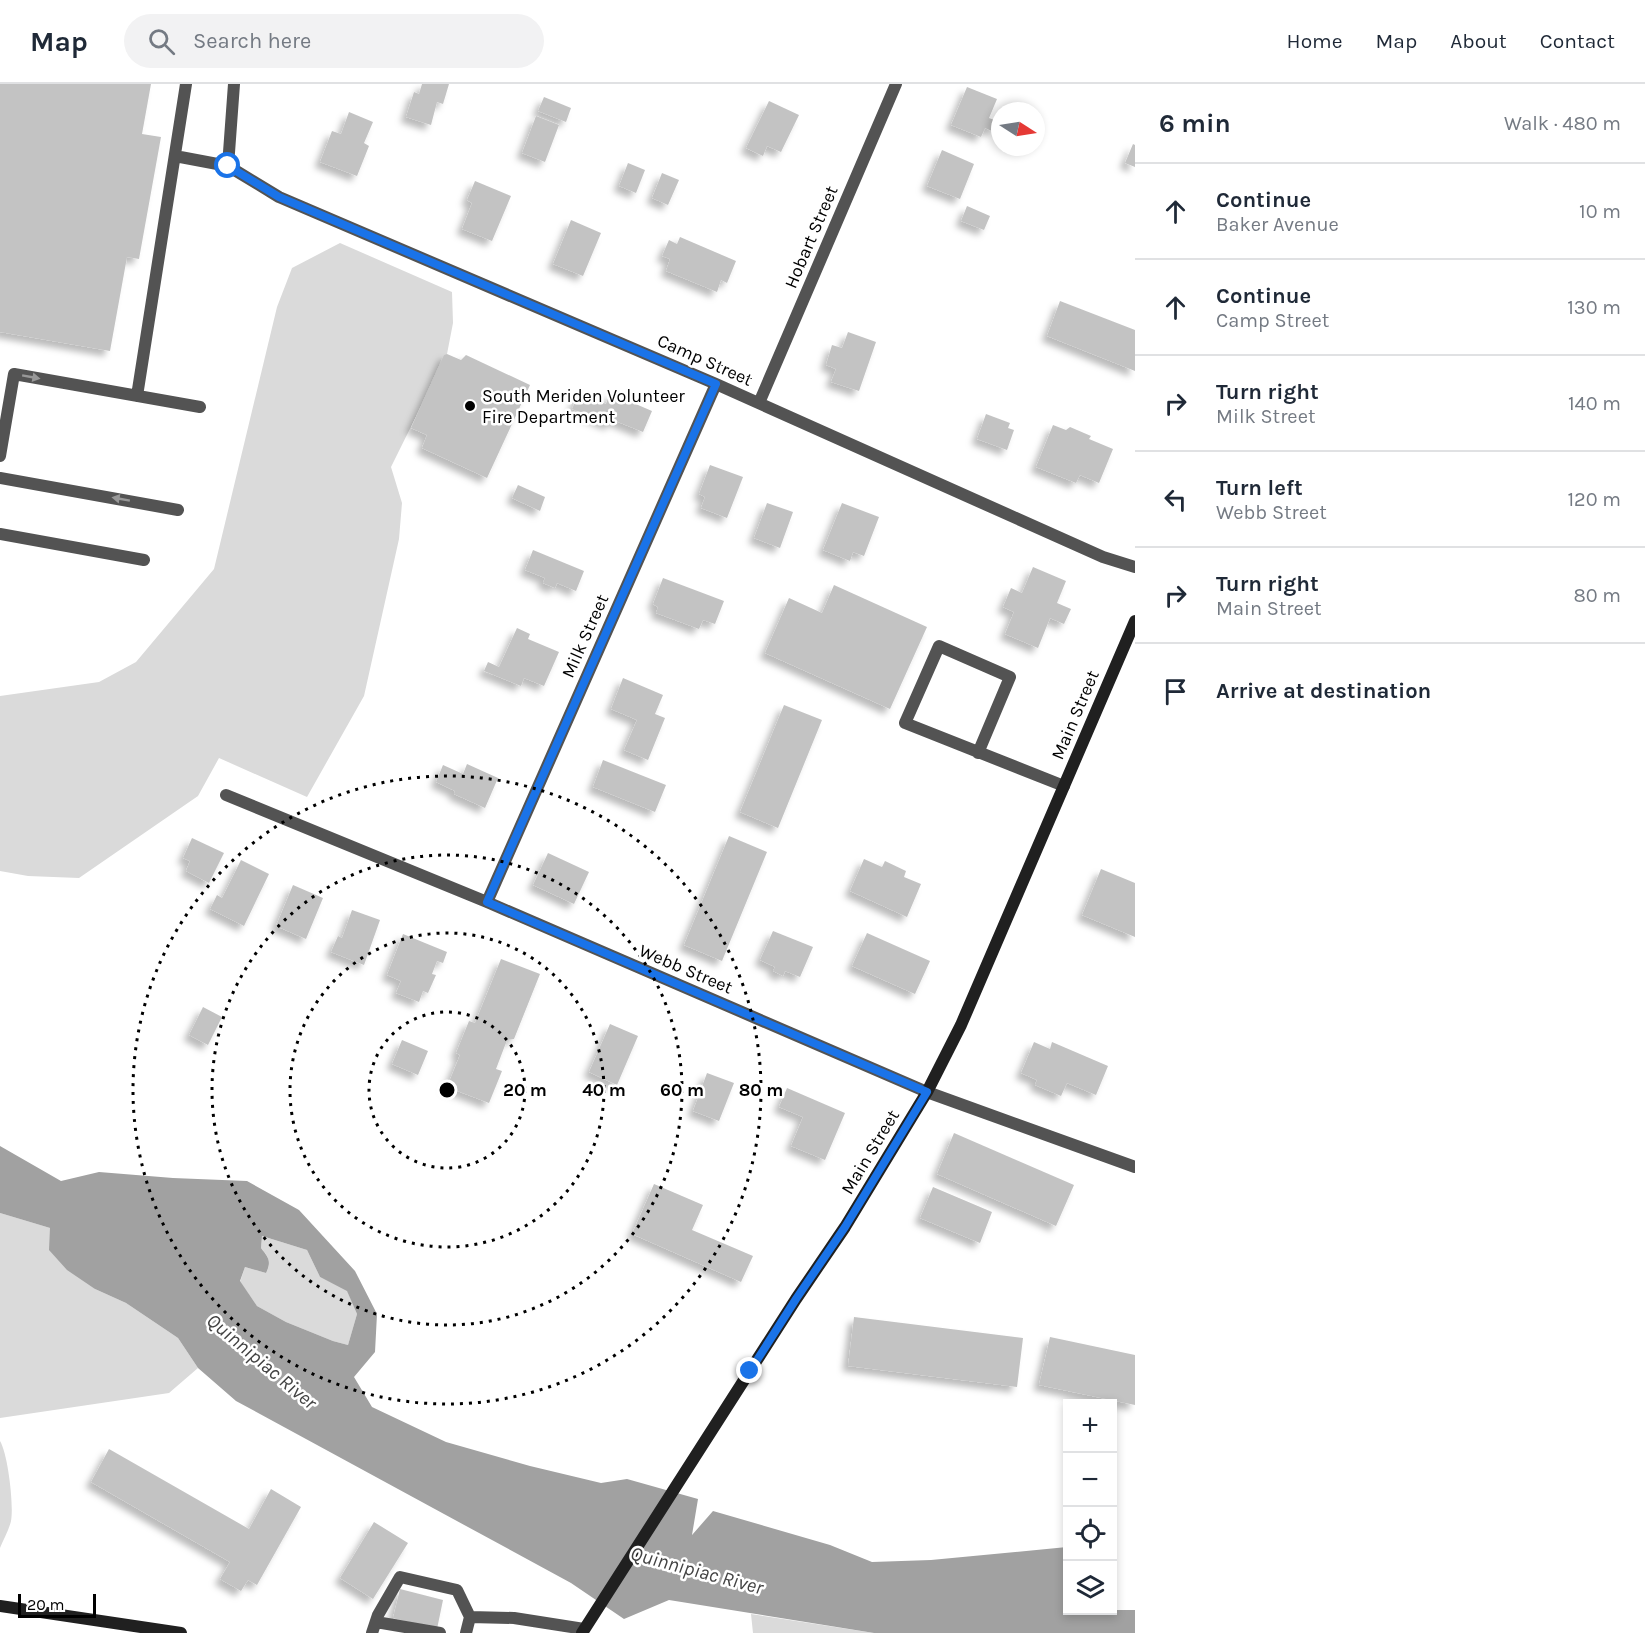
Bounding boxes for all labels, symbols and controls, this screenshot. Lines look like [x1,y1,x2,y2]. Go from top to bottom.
search box [124,14,544,68]
text: Map [30,25,88,58]
icon: search [145,25,178,58]
text: Search here [193,28,311,54]
text: Home [1287,29,1343,53]
text: Map [1376,29,1417,53]
text: About [1450,29,1507,53]
text: Contact [1540,29,1615,53]
north arrow [991,102,1045,156]
text: 6 min [1159,108,1231,139]
text: Walk · 480 m [1504,112,1621,135]
route start [214,152,240,178]
street label: Hobart Street [780,182,843,292]
text: Continue [1216,187,1311,213]
icon: ahead [1159,195,1192,228]
text: 10 m [1579,200,1621,223]
text: Baker Avenue [1216,213,1339,236]
text: Continue [1216,283,1311,309]
icon: ahead [1159,291,1192,324]
text: 130 m [1567,296,1621,319]
text: Camp Street [1216,309,1329,332]
street label: Camp Street [654,329,756,391]
one-way arrow [22,373,41,382]
text: Turn right [1216,379,1319,405]
place label: South Meriden Volunteer Fire Department [482,385,685,428]
icon: right [1159,387,1192,420]
text: 140 m [1568,392,1621,415]
marker: South Meriden Volunteer Fire Department [463,399,477,413]
text: Milk Street [1216,405,1315,428]
text: Turn left [1216,475,1303,501]
icon: left [1159,483,1192,516]
text: 120 m [1567,488,1621,511]
one-way arrow [111,495,130,504]
text: Webb Street [1216,501,1327,524]
text: Turn right [1216,571,1319,597]
icon: right [1159,579,1192,612]
text: 80 m [1573,584,1621,607]
street label: Milk Street [557,590,613,681]
text: Main Street [1216,597,1322,620]
street label: Main Street [1046,667,1104,763]
icon: arrive [1159,675,1192,708]
text: Arrive at destination [1216,678,1431,704]
street label: Webb Street [636,939,736,999]
text: 20 m [503,1079,547,1101]
text: 40 m [582,1079,626,1101]
text: 60 m [660,1079,704,1101]
text: 80 m [739,1079,783,1101]
centre of rings [437,1080,457,1100]
street label: Main Street [836,1105,904,1198]
water label: Quinnipiac River [202,1309,322,1415]
route end [736,1357,762,1383]
map controls [1063,1399,1117,1615]
button: + [1063,1399,1117,1453]
button: − [1063,1453,1117,1507]
button: locate [1063,1507,1117,1561]
water label: Quinnipiac River [628,1542,767,1600]
button: layers [1063,1561,1117,1615]
scale bar [18,1591,96,1618]
text: 20 m [27,1595,65,1614]

